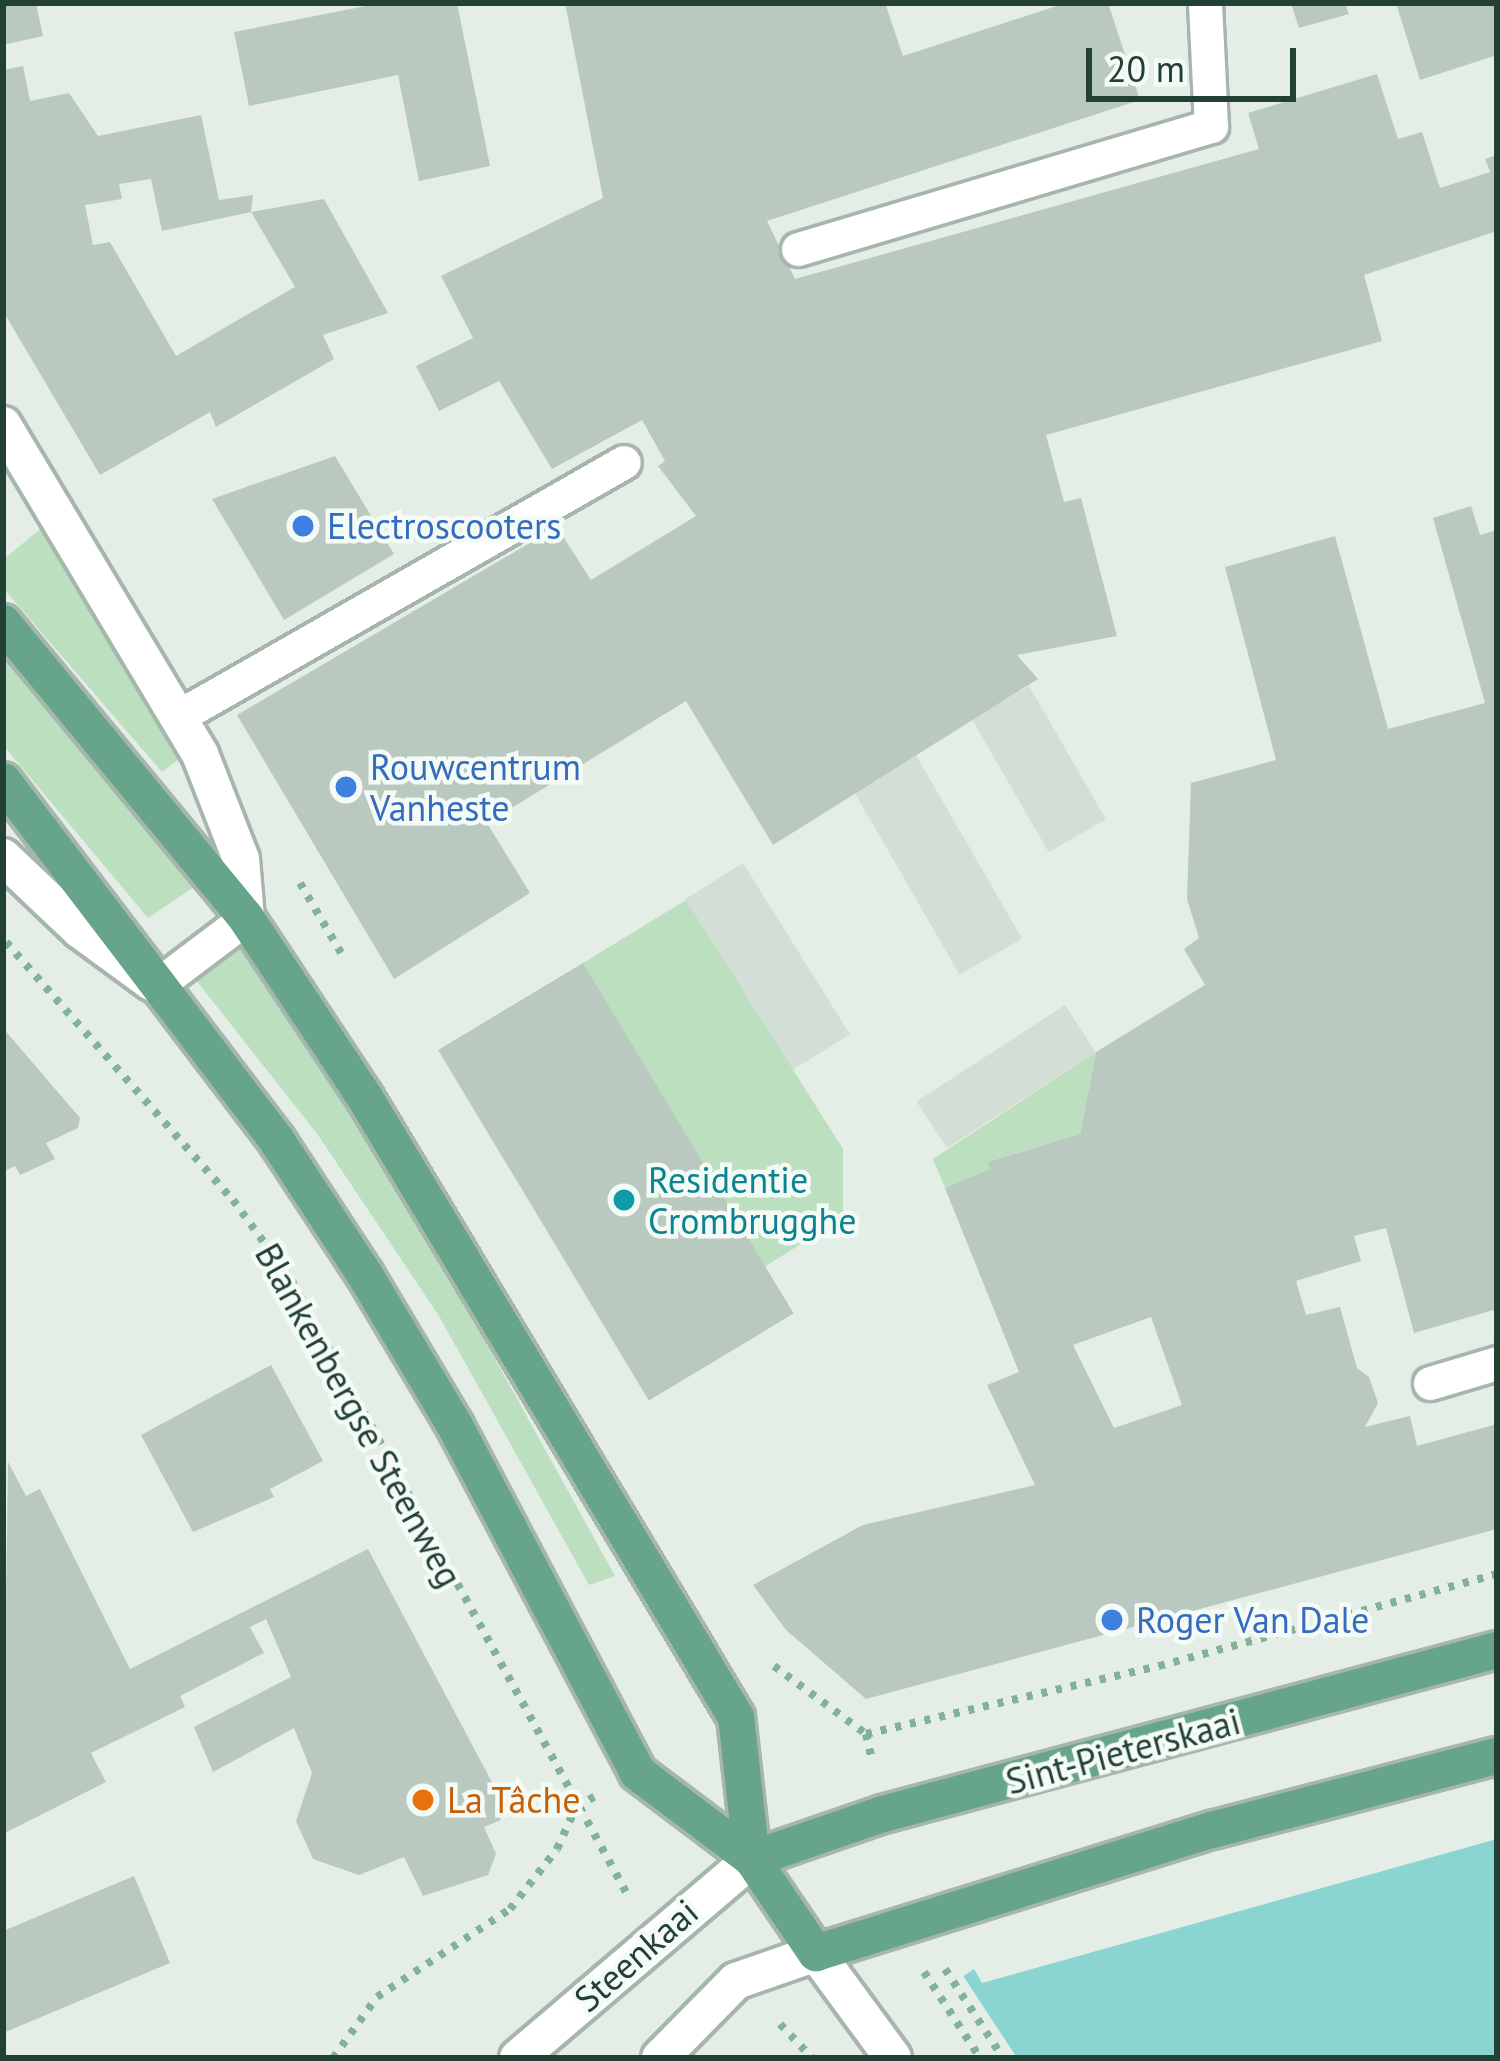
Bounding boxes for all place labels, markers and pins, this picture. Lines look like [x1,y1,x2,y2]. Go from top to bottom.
place label: Electroscooters [327,504,561,548]
marker: Electroscooters [290,513,316,539]
place label: Rouwcentrum Vanheste [370,744,581,829]
marker: Rouwcentrum Vanheste [333,774,359,800]
place label: Residentie Crombrugghe [648,1157,856,1242]
marker: Residentie Crombrugghe [611,1187,637,1213]
place label: Roger Van Dale [1136,1598,1370,1642]
marker: Roger Van Dale [1099,1607,1125,1633]
place label: La Tâche [447,1778,582,1822]
marker: La Tâche [410,1787,436,1813]

